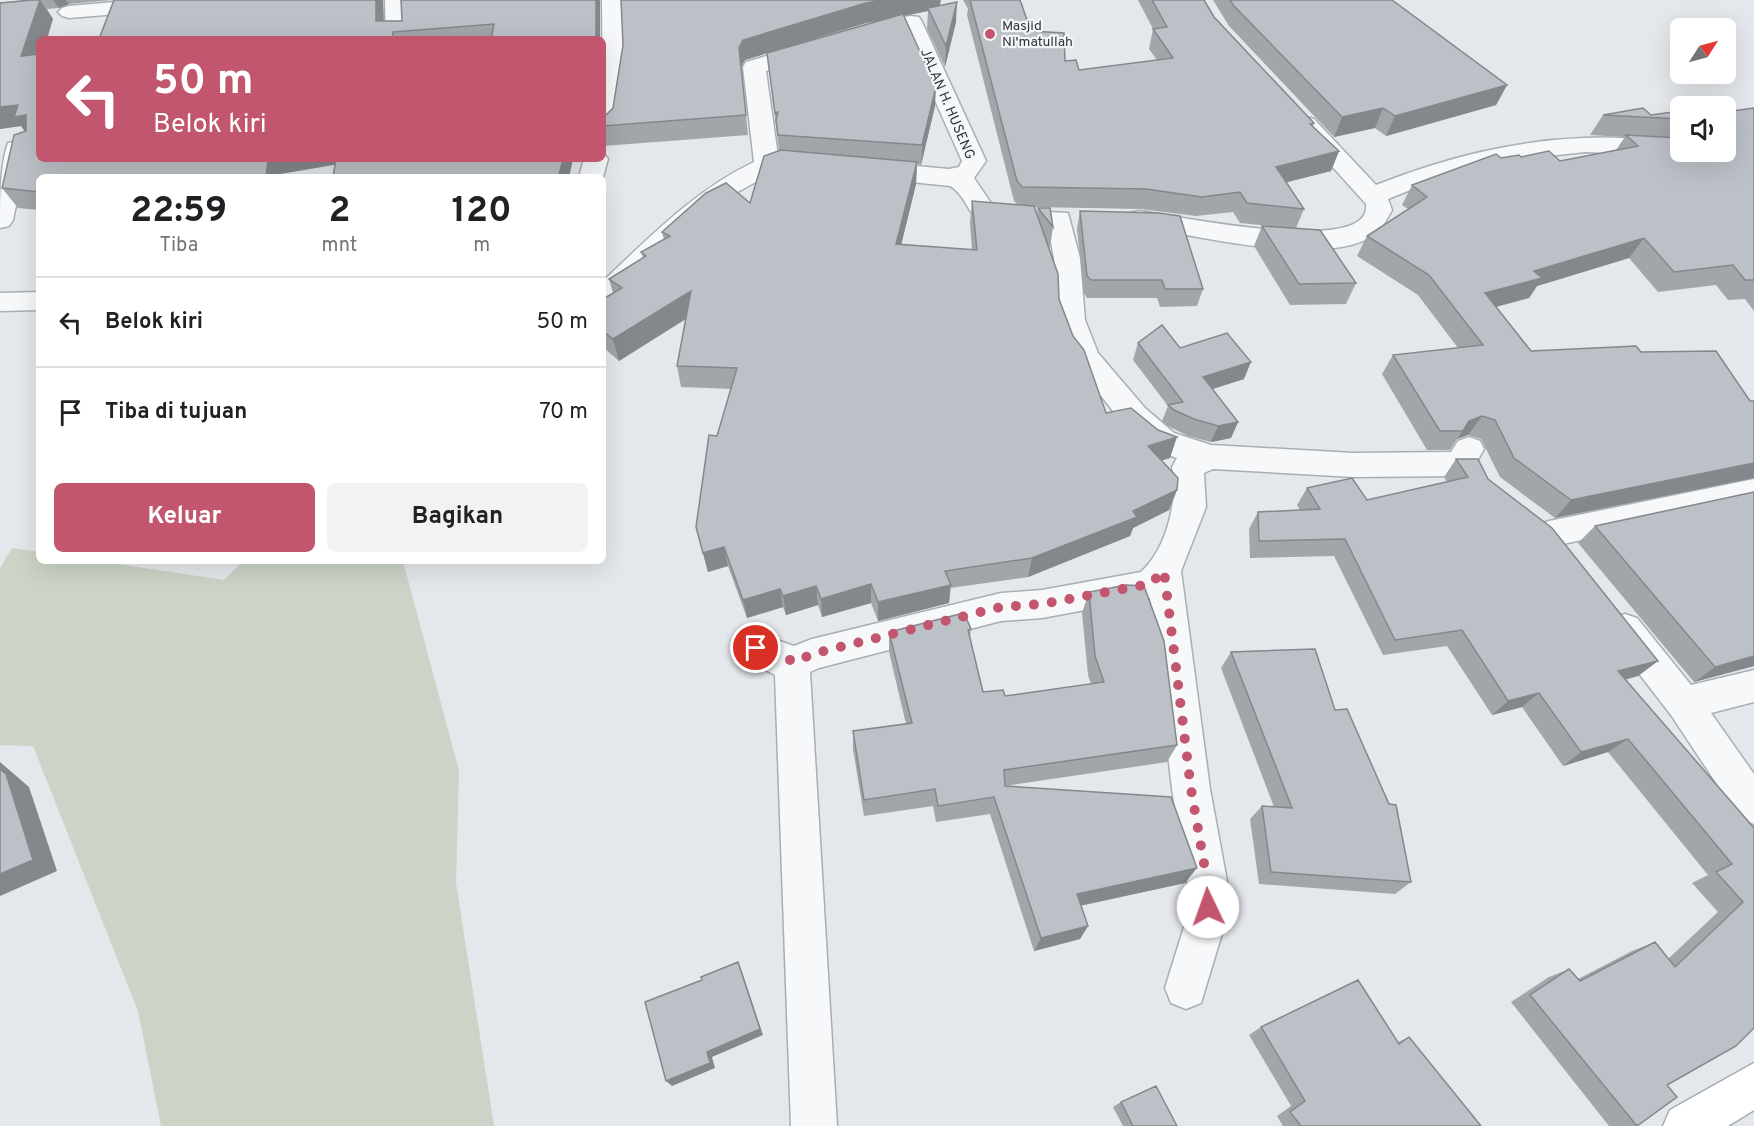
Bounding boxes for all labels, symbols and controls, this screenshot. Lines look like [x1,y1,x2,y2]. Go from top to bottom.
place label: Masjid Ni'matullah [1002,18,1073,51]
north arrow [1670,18,1736,84]
map controls [1670,18,1736,162]
marker: Masjid Ni'matullah [983,27,997,41]
street label: JALAN H. HUSENG [916,46,978,162]
text: 50 m [153,56,254,109]
icon: left [54,60,132,138]
button: sound [1670,96,1736,162]
text: Belok kiri [153,108,267,142]
text: 22:59 [130,189,227,235]
text: 2 [328,189,350,235]
text: 120 [452,189,512,235]
text: Tiba [159,233,198,259]
text: mnt [322,233,357,259]
text: m [473,233,490,259]
icon: left [54,306,87,339]
text: Belok kiri [105,309,203,336]
text: 50 m [536,309,588,336]
icon: arrive [54,396,87,429]
text: Tiba di tujuan [105,399,247,426]
text: 70 m [539,399,588,426]
button: Keluar [54,483,315,552]
button: Bagikan [327,483,588,552]
pin [730,622,781,673]
icon: arrive [739,631,772,664]
position arrow [1176,875,1240,939]

